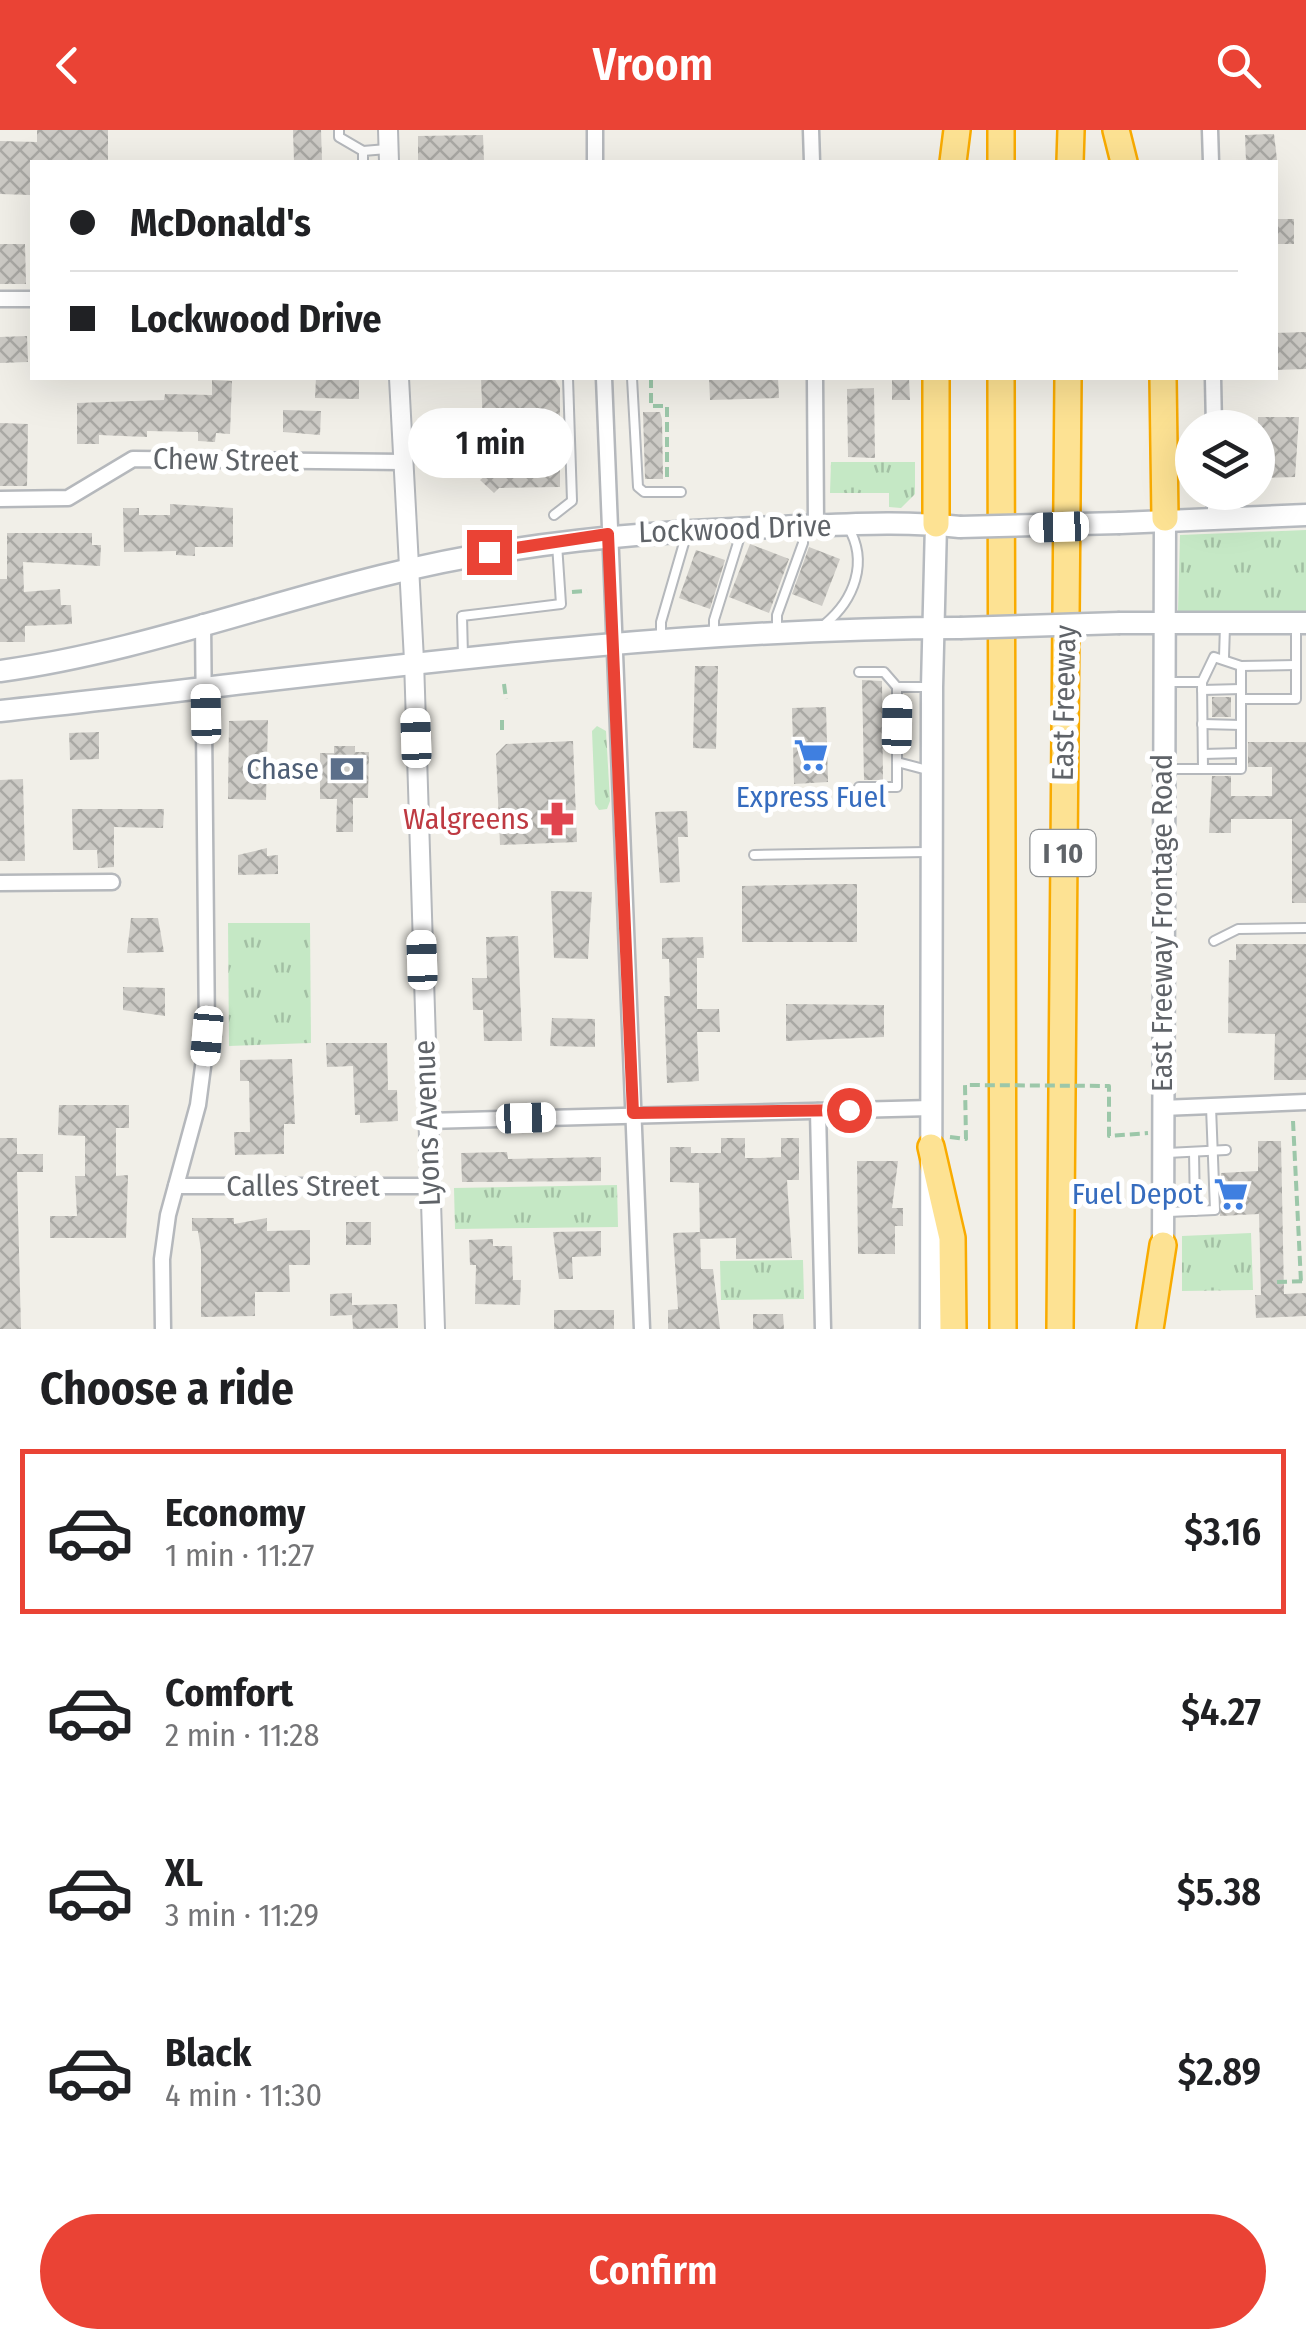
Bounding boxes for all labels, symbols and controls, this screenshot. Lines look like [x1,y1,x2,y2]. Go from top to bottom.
icon: back [40,38,95,93]
text: Vroom [593,38,713,92]
icon: search [1211,38,1266,93]
text: McDonald's [130,200,311,246]
text: Lockwood Drive [130,296,382,342]
callout: 1 min [406,407,572,477]
map controls [1175,410,1275,510]
button: layers [1175,410,1275,510]
text: 1 min [456,424,525,462]
street label: Chew Street [153,441,300,479]
street label: Lockwood Drive [638,508,832,550]
car [1028,511,1090,543]
route end [467,530,512,575]
street label: East Freeway [1045,624,1083,781]
car [190,684,222,744]
car [881,694,913,754]
car [400,707,432,769]
supermarket icon: Express Fuel [792,736,830,774]
bank icon: Chase [328,750,366,788]
place label: Chase [246,751,319,787]
street label: East Freeway Frontage Road [1144,754,1180,1092]
place label: Express Fuel [736,779,886,815]
pharmacy icon: Walgreens [538,800,576,838]
place label: Walgreens [403,801,529,837]
road number: I 10 [1030,830,1096,876]
car [406,929,438,991]
car [189,1005,225,1067]
street label: Lyons Avenue [406,1039,448,1207]
route start [827,1088,872,1133]
car [495,1102,557,1134]
street label: Calles Street [226,1168,380,1204]
supermarket icon: Fuel Depot [1212,1175,1250,1213]
place label: Fuel Depot [1072,1176,1203,1212]
text: Choose a ride [40,1362,294,1416]
icon: car [45,1487,135,1577]
text: Economy [165,1490,305,1536]
text: $3.16 [1184,1509,1261,1555]
text: 1 min · 11:27 [165,1536,315,1574]
icon: car [45,1667,135,1757]
text: Comfort [165,1670,293,1716]
text: $4.27 [1181,1689,1261,1735]
text: 2 min · 11:28 [165,1716,319,1754]
icon: car [45,1847,135,1937]
text: XL [165,1850,203,1896]
text: $5.38 [1177,1869,1261,1915]
text: 3 min · 11:29 [165,1896,319,1934]
icon: car [45,2027,135,2117]
text: Black [165,2030,251,2076]
text: $2.89 [1178,2049,1261,2095]
text: 4 min · 11:30 [165,2076,322,2114]
button: Confirm [40,2214,1266,2329]

